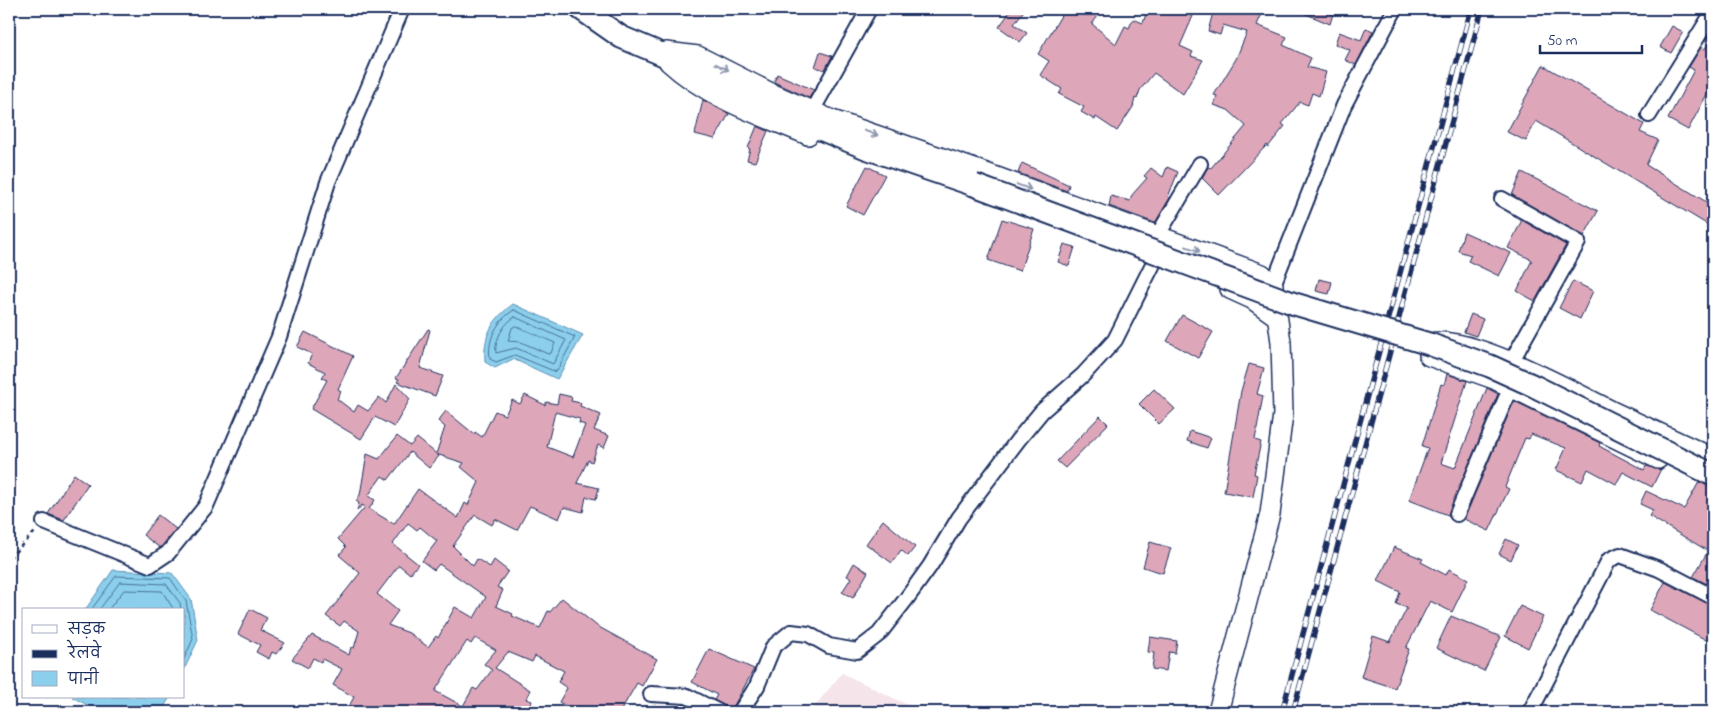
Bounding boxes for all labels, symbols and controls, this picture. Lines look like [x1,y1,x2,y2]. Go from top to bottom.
scale bar [1540,22,1642,54]
text: 50 m [1547,30,1578,52]
one-way arrow [715,63,730,73]
one-way arrow [862,129,878,138]
one-way arrow [1016,183,1031,192]
one-way arrow [1185,245,1200,254]
legend [22,608,185,698]
text: सड़क [67,619,106,641]
text: रेलवे [66,639,102,665]
text: पानी [67,667,100,691]

